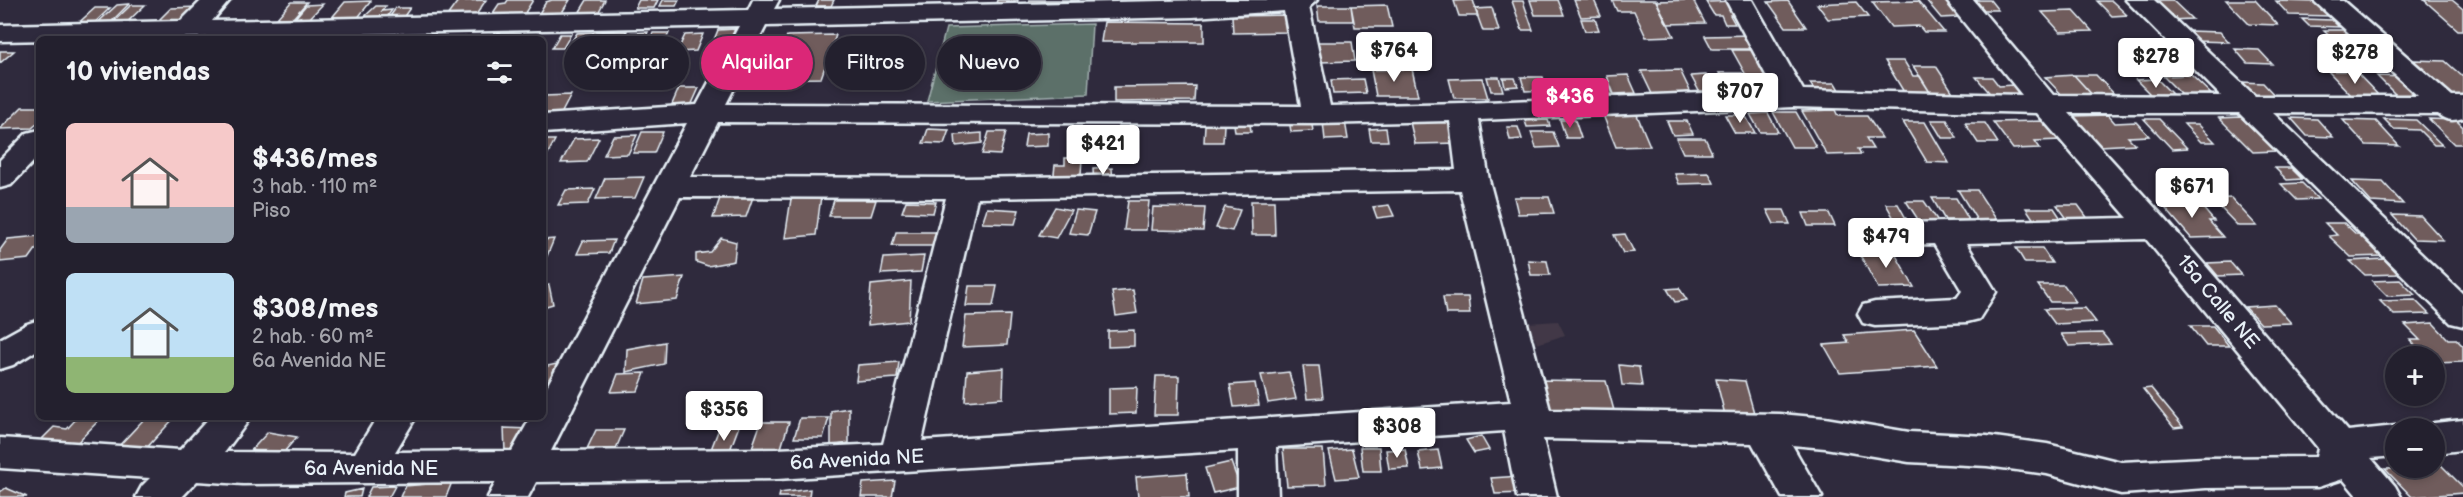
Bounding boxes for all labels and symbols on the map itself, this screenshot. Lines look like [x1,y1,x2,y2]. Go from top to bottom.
pin: $764 [1358,32,1430,83]
pin: $278 [2319,34,2391,85]
pin: $278 [2120,38,2192,89]
pin: $707 [1704,73,1776,124]
pin: $436 [1534,78,1606,129]
pin: $421 [1067,125,1139,176]
pin: $671 [2156,168,2228,219]
pin: $479 [1850,218,1922,269]
street label: 15a Calle NE [2172,250,2264,354]
pin: $356 [688,391,760,442]
pin: $308 [1361,408,1433,459]
street label: 6a Avenida NE [789,445,925,475]
street label: 6a Avenida NE [304,457,438,481]

